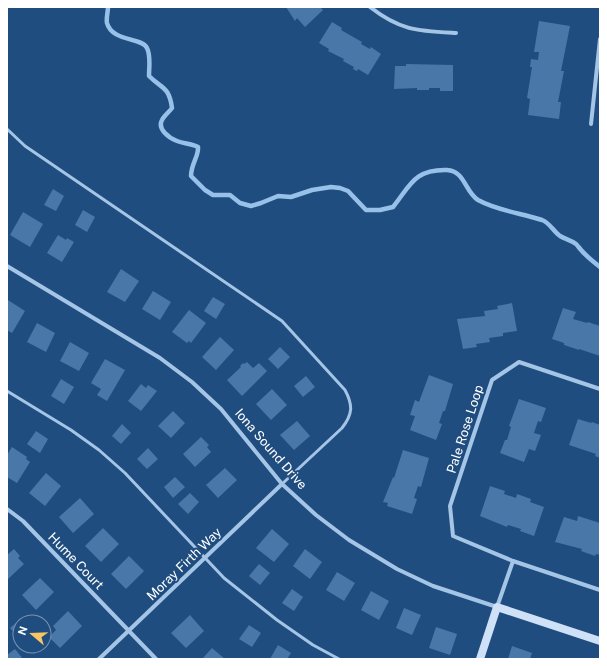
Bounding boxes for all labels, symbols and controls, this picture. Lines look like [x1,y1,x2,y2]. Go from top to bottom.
street label: Pale Rose Loop [444,383,486,475]
street label: Iona Sound Drive [232,406,310,492]
street label: Moray Firth Way [144,525,224,603]
street label: Hume Court [45,529,107,593]
north arrow [12,614,52,654]
text: N [15,625,30,637]

